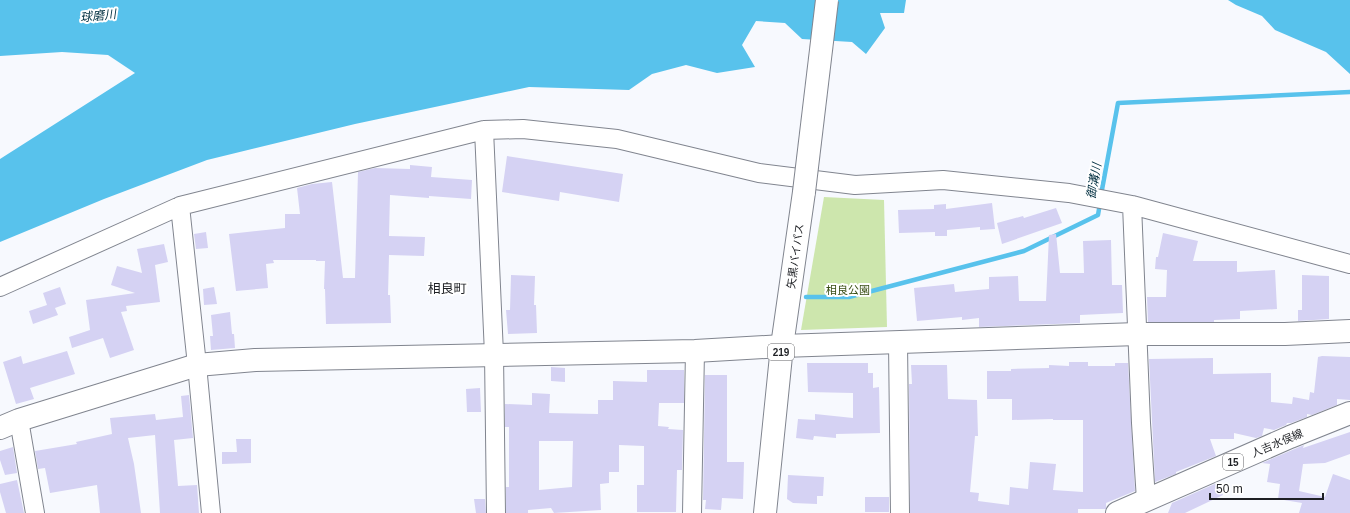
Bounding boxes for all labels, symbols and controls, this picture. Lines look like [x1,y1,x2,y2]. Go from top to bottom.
water label: 球磨川 [79,7,119,25]
water label: 御溝川 [1084,160,1104,200]
street label: 矢黒バイパス [784,223,806,289]
district label: 相良町 [427,281,467,296]
park label: 相良公園 [826,284,870,296]
road number: 219 [768,344,794,360]
street label: 人吉水俣線 [1249,427,1305,459]
road number: 15 [1223,454,1243,470]
scale bar [1210,475,1323,501]
text: 50 m [1216,482,1243,496]

